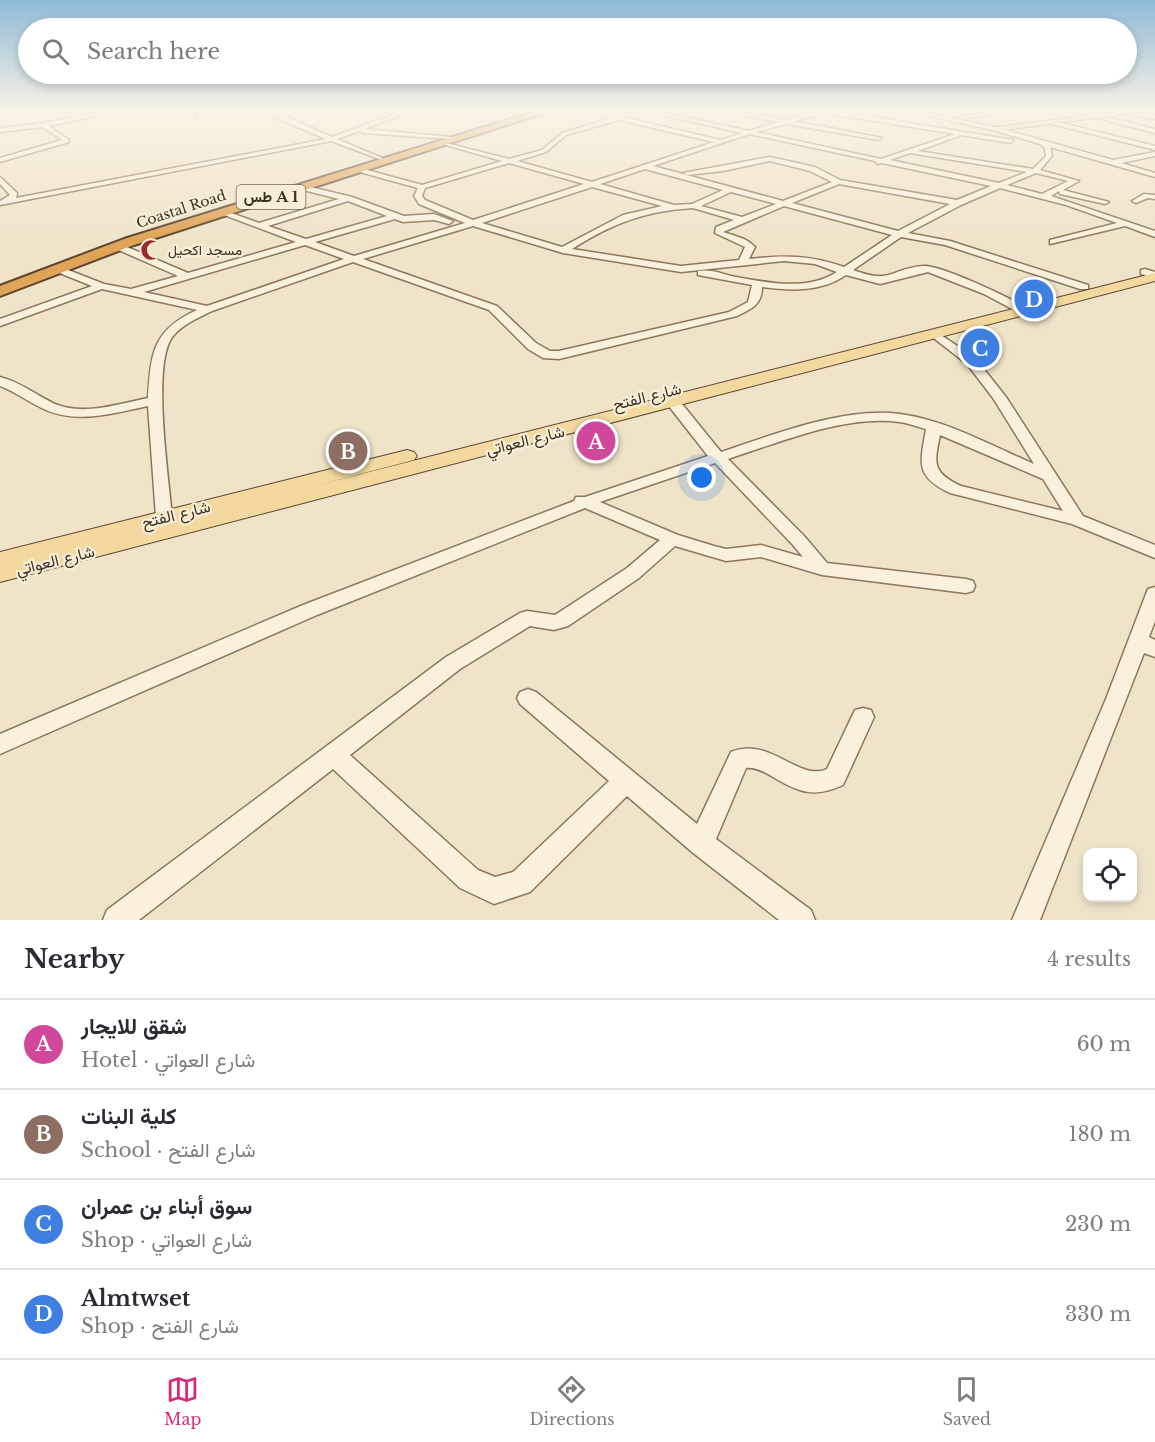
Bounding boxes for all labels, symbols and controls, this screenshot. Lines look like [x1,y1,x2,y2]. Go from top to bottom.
search box [18,18,1137,84]
icon: search [39,35,72,68]
text: Search here [87,38,220,65]
road number: طس A 1 [236,185,306,209]
street label: Coastal Road [134,186,229,232]
mosque icon: مسجد اكحيل [139,238,163,262]
place label: مسجد اكحيل [168,241,242,259]
pin: D [1014,276,1054,322]
pin: C [960,326,1000,370]
street label: شارع الفتح [611,378,684,416]
pin: A [576,418,616,464]
street label: شارع العواتي [484,421,567,463]
pin: B [328,428,368,474]
your location [687,463,716,492]
street label: شارع الفتح [140,496,213,534]
street label: شارع العواتي [14,541,97,583]
map controls [1083,848,1137,902]
button: locate [1083,848,1137,902]
text: Nearby [24,943,125,975]
text: 4 results [1047,947,1131,971]
text: شقق للايجار [81,1013,187,1040]
text: A [35,1032,52,1056]
text: 60 m [1077,1032,1131,1056]
text: Hotel · شارع العواتي [81,1048,255,1072]
text: كلية البنات [81,1103,177,1130]
text: B [36,1122,51,1146]
text: 180 m [1068,1122,1131,1146]
text: School · شارع الفتح [81,1138,255,1162]
text: سوق أبناء بن عمران [81,1193,252,1220]
text: C [35,1212,52,1236]
text: 230 m [1065,1212,1131,1236]
text: Shop · شارع العواتي [81,1228,252,1252]
text: Almtwset [81,1285,190,1312]
text: D [34,1302,53,1326]
text: 330 m [1065,1302,1131,1326]
text: Shop · شارع الفتح [81,1314,239,1338]
tab: Map [164,1373,201,1429]
tab: Directions [529,1373,614,1429]
tab: Saved [943,1373,991,1429]

